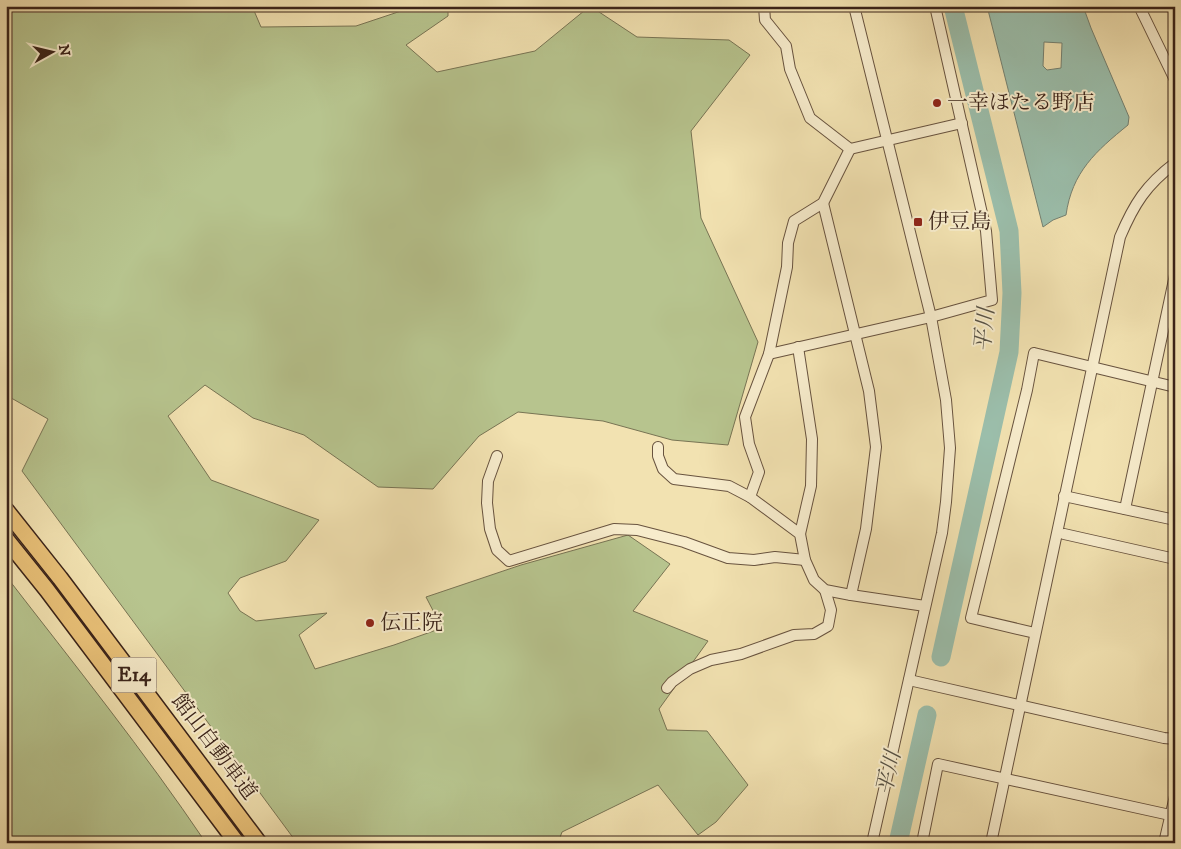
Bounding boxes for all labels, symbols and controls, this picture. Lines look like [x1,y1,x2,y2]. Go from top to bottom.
north arrow [28,28,78,78]
text: N [54,43,74,58]
place label: 一幸ほたる野店 [947,90,1094,116]
marker: 一幸ほたる野店 [931,97,943,109]
place label: 伊豆島 [928,209,991,235]
marker: 伊豆島 [912,216,924,228]
water label: 平川 [970,305,1001,353]
place label: 伝正院 [380,610,443,636]
marker: 伝正院 [364,617,376,629]
road number: E14 [112,658,156,692]
street label: 館山自動車道 [166,689,262,805]
water label: 平川 [871,747,908,797]

